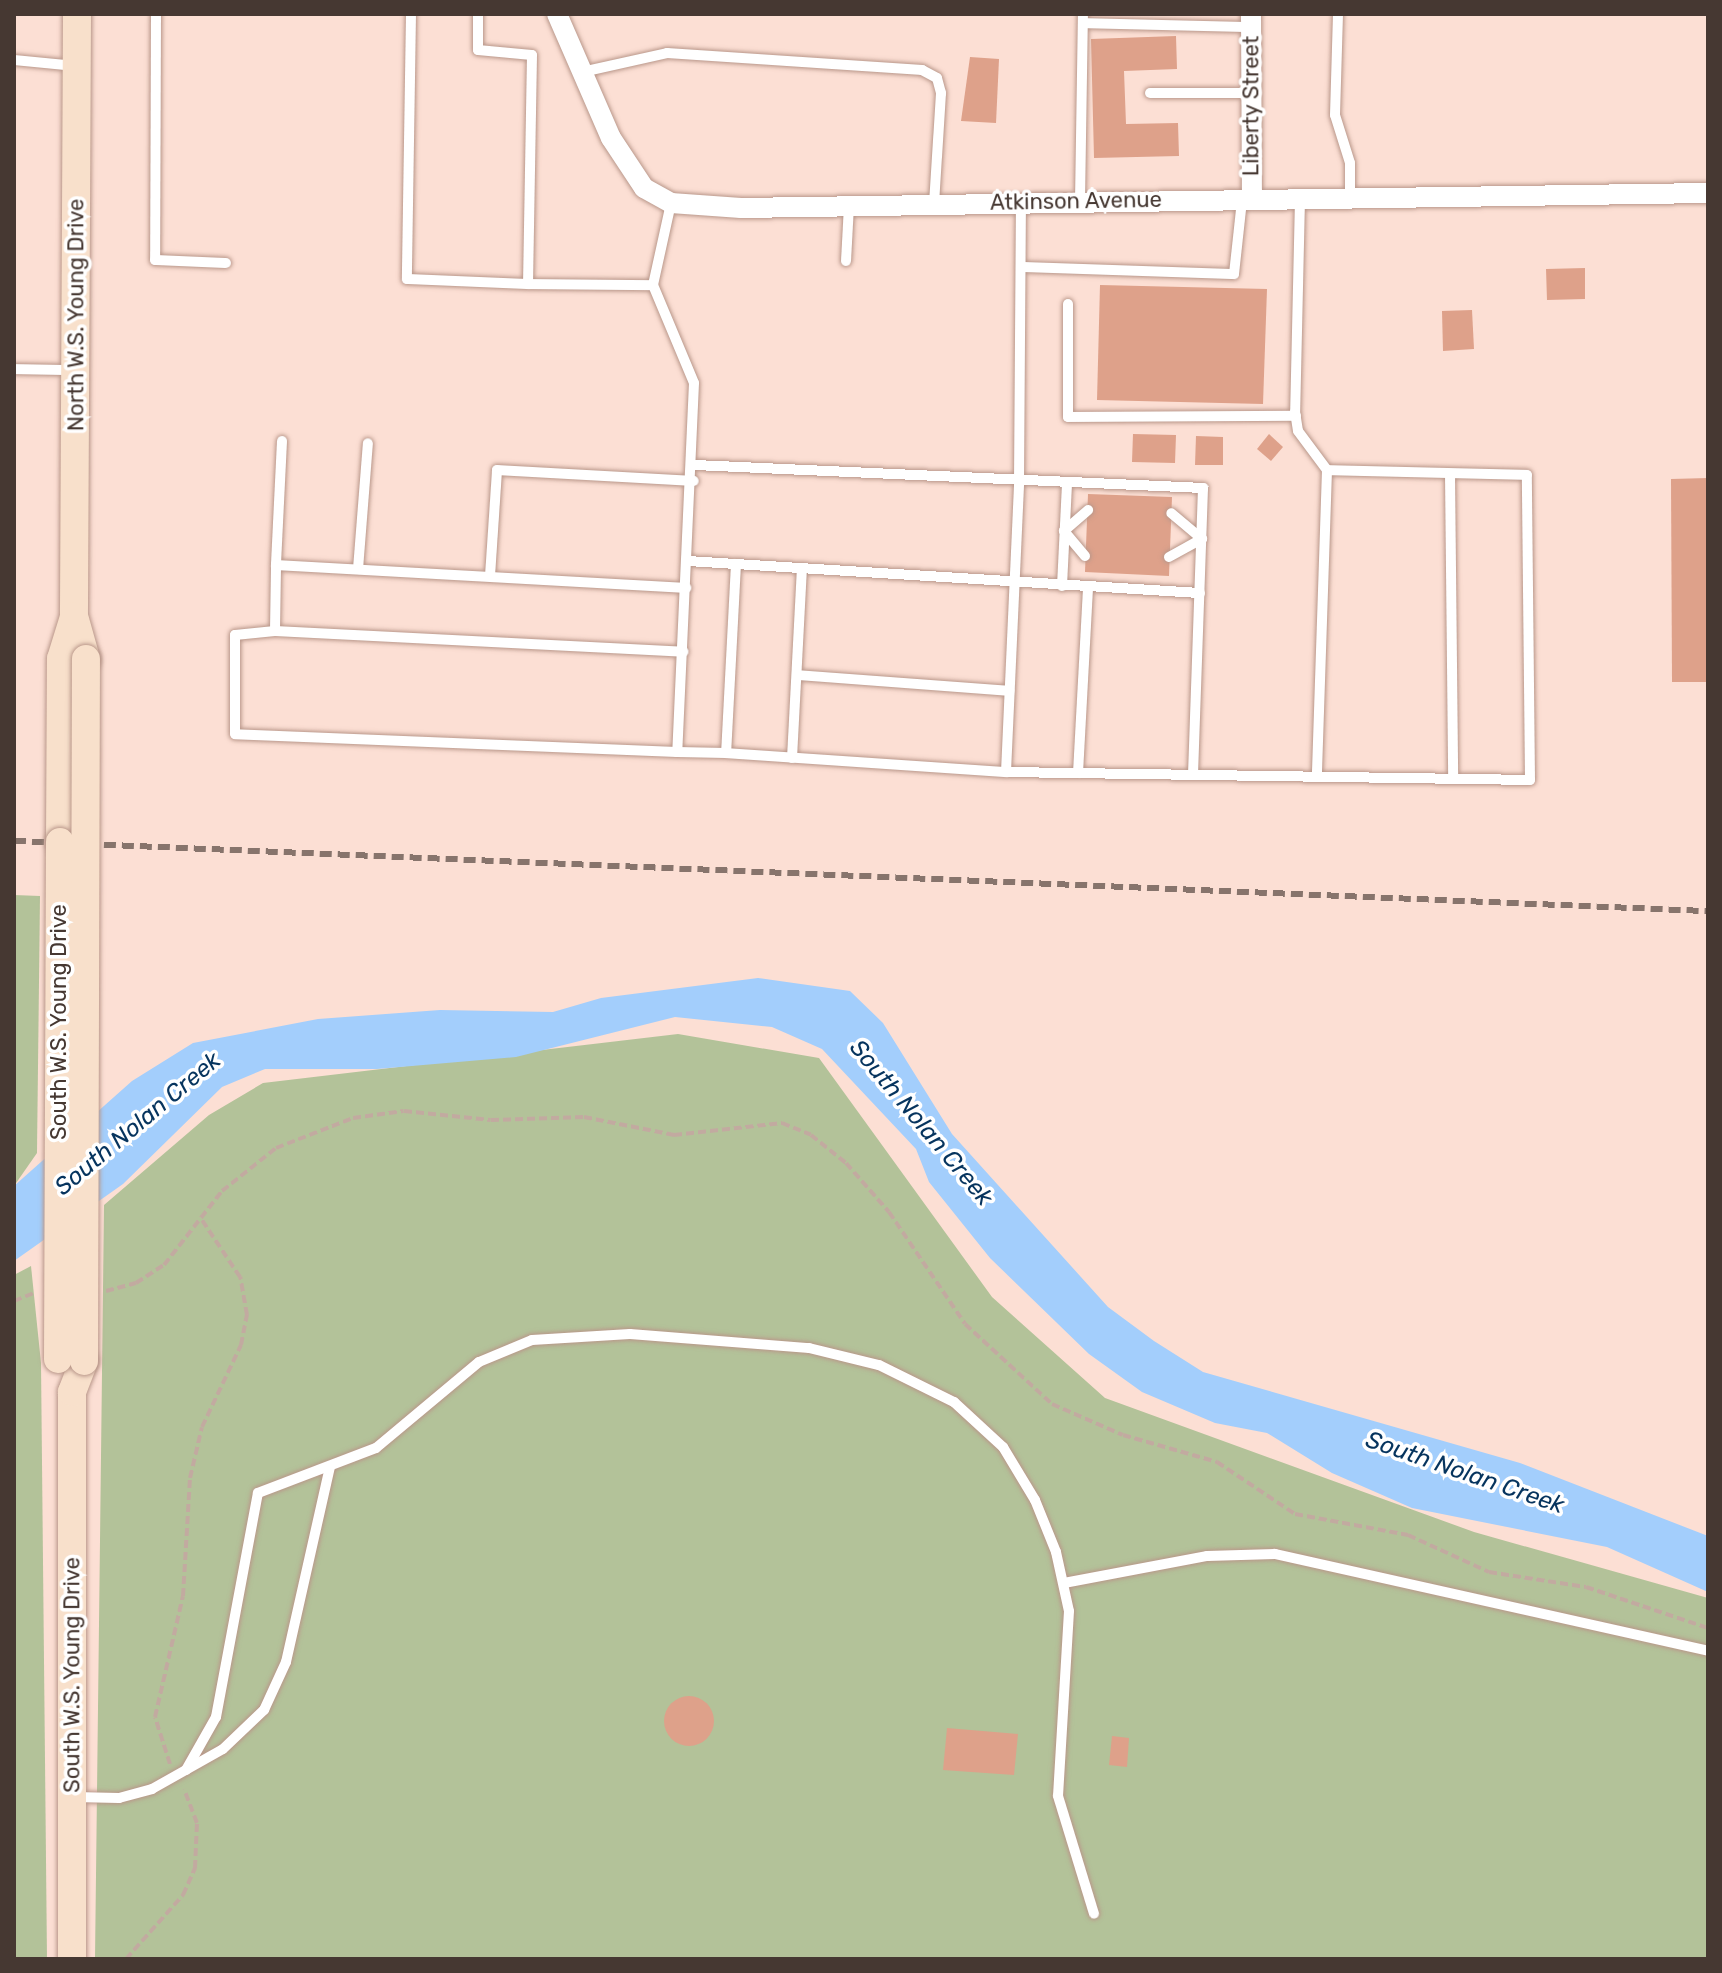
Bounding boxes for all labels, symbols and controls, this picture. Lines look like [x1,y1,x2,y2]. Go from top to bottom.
street label: Liberty Street [1238,35,1264,177]
street label: Atkinson Avenue [990,186,1162,216]
street label: North W.S. Young Drive [63,198,89,432]
street label: South W.S. Young Drive [46,904,72,1140]
water label: South Nolan Creek [843,1034,999,1212]
water label: South Nolan Creek [49,1046,227,1202]
water label: South Nolan Creek [1362,1426,1568,1520]
street label: South W.S. Young Drive [59,1557,85,1793]

